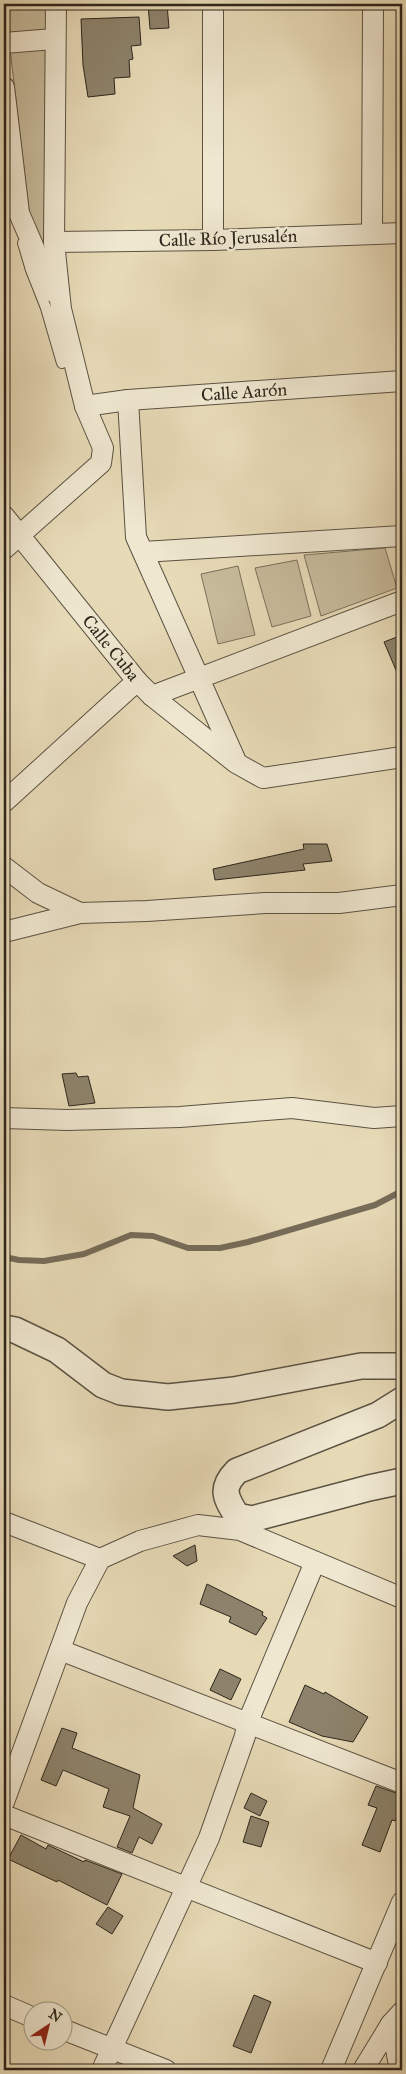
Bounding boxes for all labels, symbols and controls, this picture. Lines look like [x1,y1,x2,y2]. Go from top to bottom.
street label: Calle Río Jerusalén [158,225,298,252]
street label: Calle Aarón [200,378,288,406]
street label: Calle Cuba [78,610,145,686]
north arrow [22,2002,72,2052]
text: N [45,2005,65,2026]

